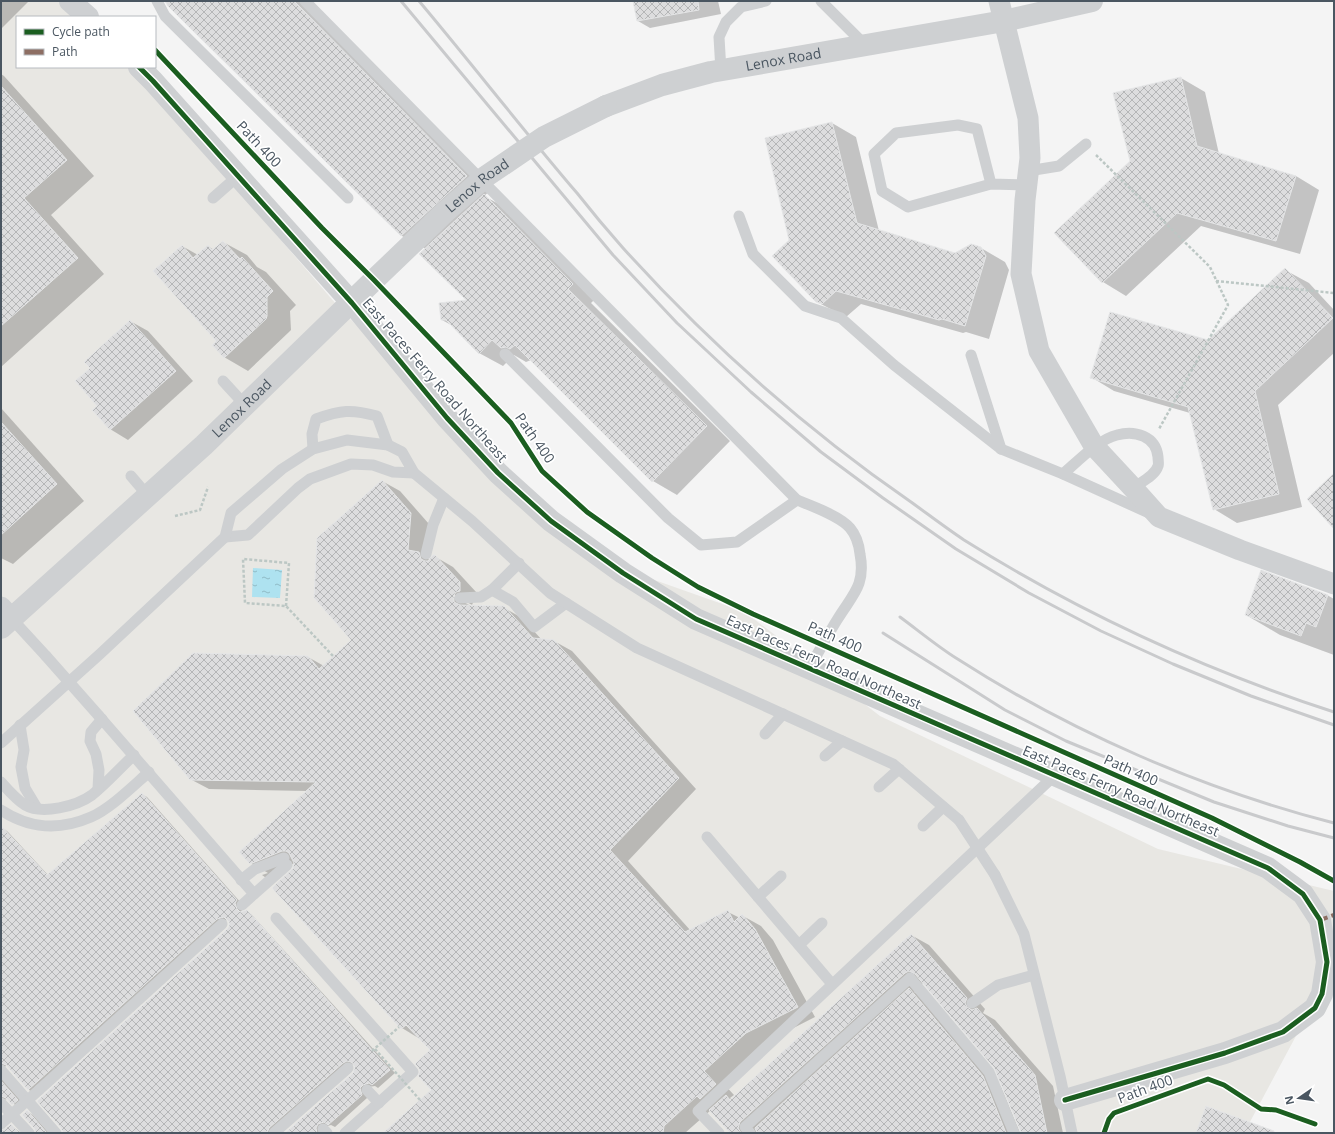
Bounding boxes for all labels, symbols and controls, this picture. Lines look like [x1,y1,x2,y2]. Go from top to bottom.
legend [16,16,156,68]
text: Cycle path [52,23,110,40]
text: Path [52,43,78,60]
street label: Lenox Road [744,43,823,75]
street label: Path 400 [233,116,286,171]
street label: Lenox Road [441,154,512,217]
street label: East Paces Ferry Road Northeast [359,294,512,466]
street label: Lenox Road [207,374,276,441]
street label: Path 400 [511,409,560,467]
street label: East Paces Ferry Road Northeast [724,610,925,713]
street label: Path 400 [805,616,865,657]
street label: East Paces Ferry Road Northeast [1020,740,1222,841]
street label: Path 400 [1101,749,1161,790]
street label: Path 400 [1115,1070,1175,1107]
north arrow [1279,1078,1319,1118]
text: N [1280,1094,1297,1106]

